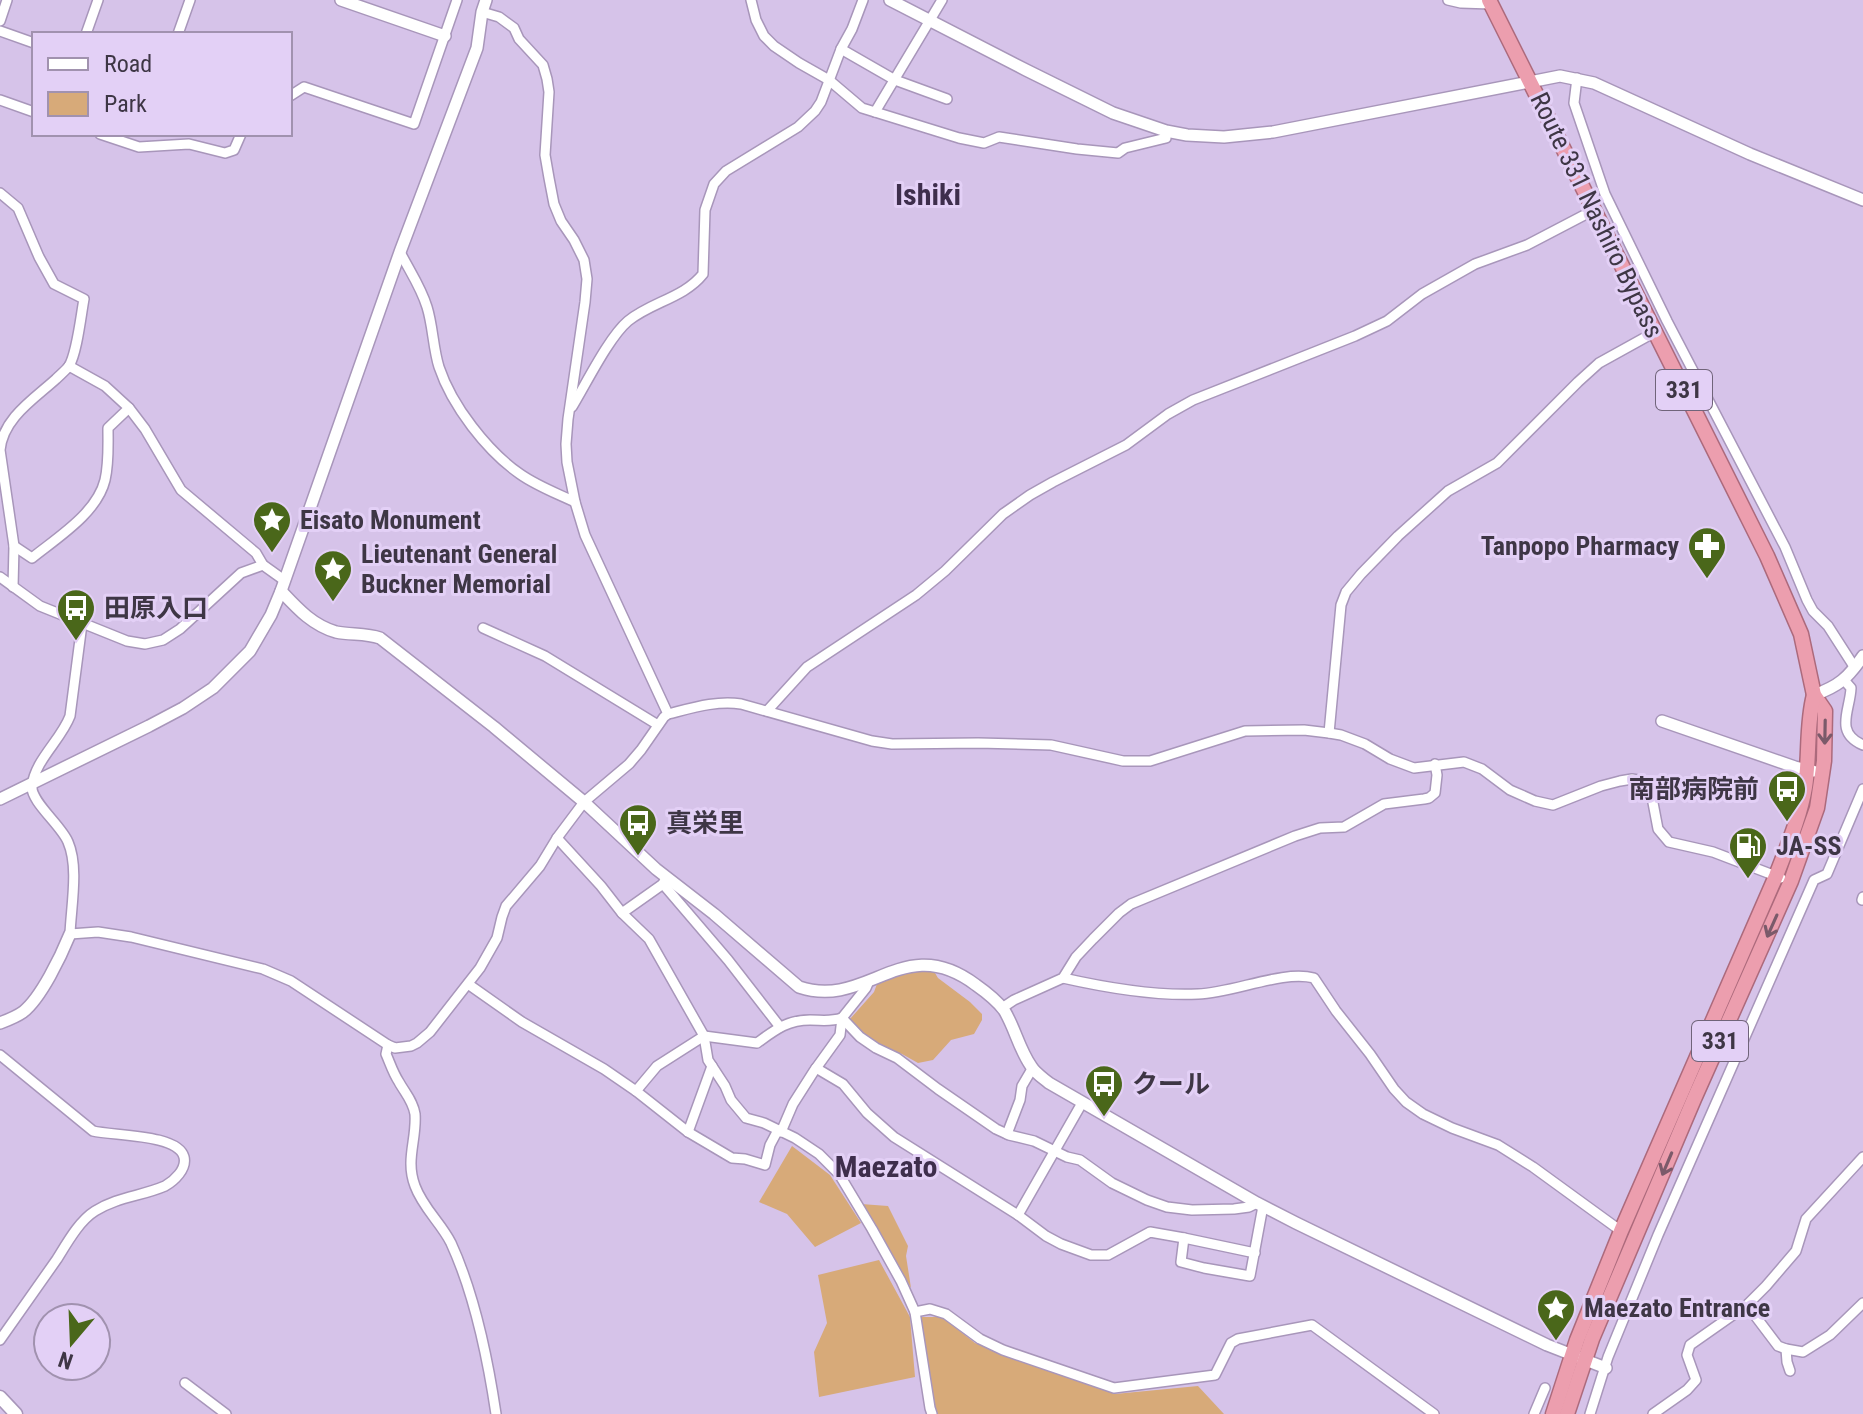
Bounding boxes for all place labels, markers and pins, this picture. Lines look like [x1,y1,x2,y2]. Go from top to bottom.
place icon: Eisato Monument [251,499,293,554]
place label: Eisato Monument [300,505,481,535]
pharmacy icon: Tanpopo Pharmacy [1686,525,1728,580]
place label: Tanpopo Pharmacy [1481,531,1679,561]
place label: Lieutenant General Buckner Memorial [361,539,557,599]
place icon: Lieutenant General Buckner Memorial [312,548,354,603]
bus stop icon: 田原入口 [55,587,97,642]
place label: 田原入口 [104,593,208,623]
bus stop icon: 南部病院前 [1766,768,1808,823]
place label: 南部病院前 [1629,774,1759,804]
bus stop icon: 真栄里 [617,802,659,857]
place label: 真栄里 [666,808,744,838]
fuel station icon: JA-SS [1727,825,1769,880]
place label: JA-SS [1776,831,1841,861]
bus stop icon: クール [1083,1063,1125,1118]
place label: クール [1132,1069,1210,1099]
place icon: Maezato Entrance [1535,1287,1577,1342]
place label: Maezato Entrance [1584,1293,1770,1323]

